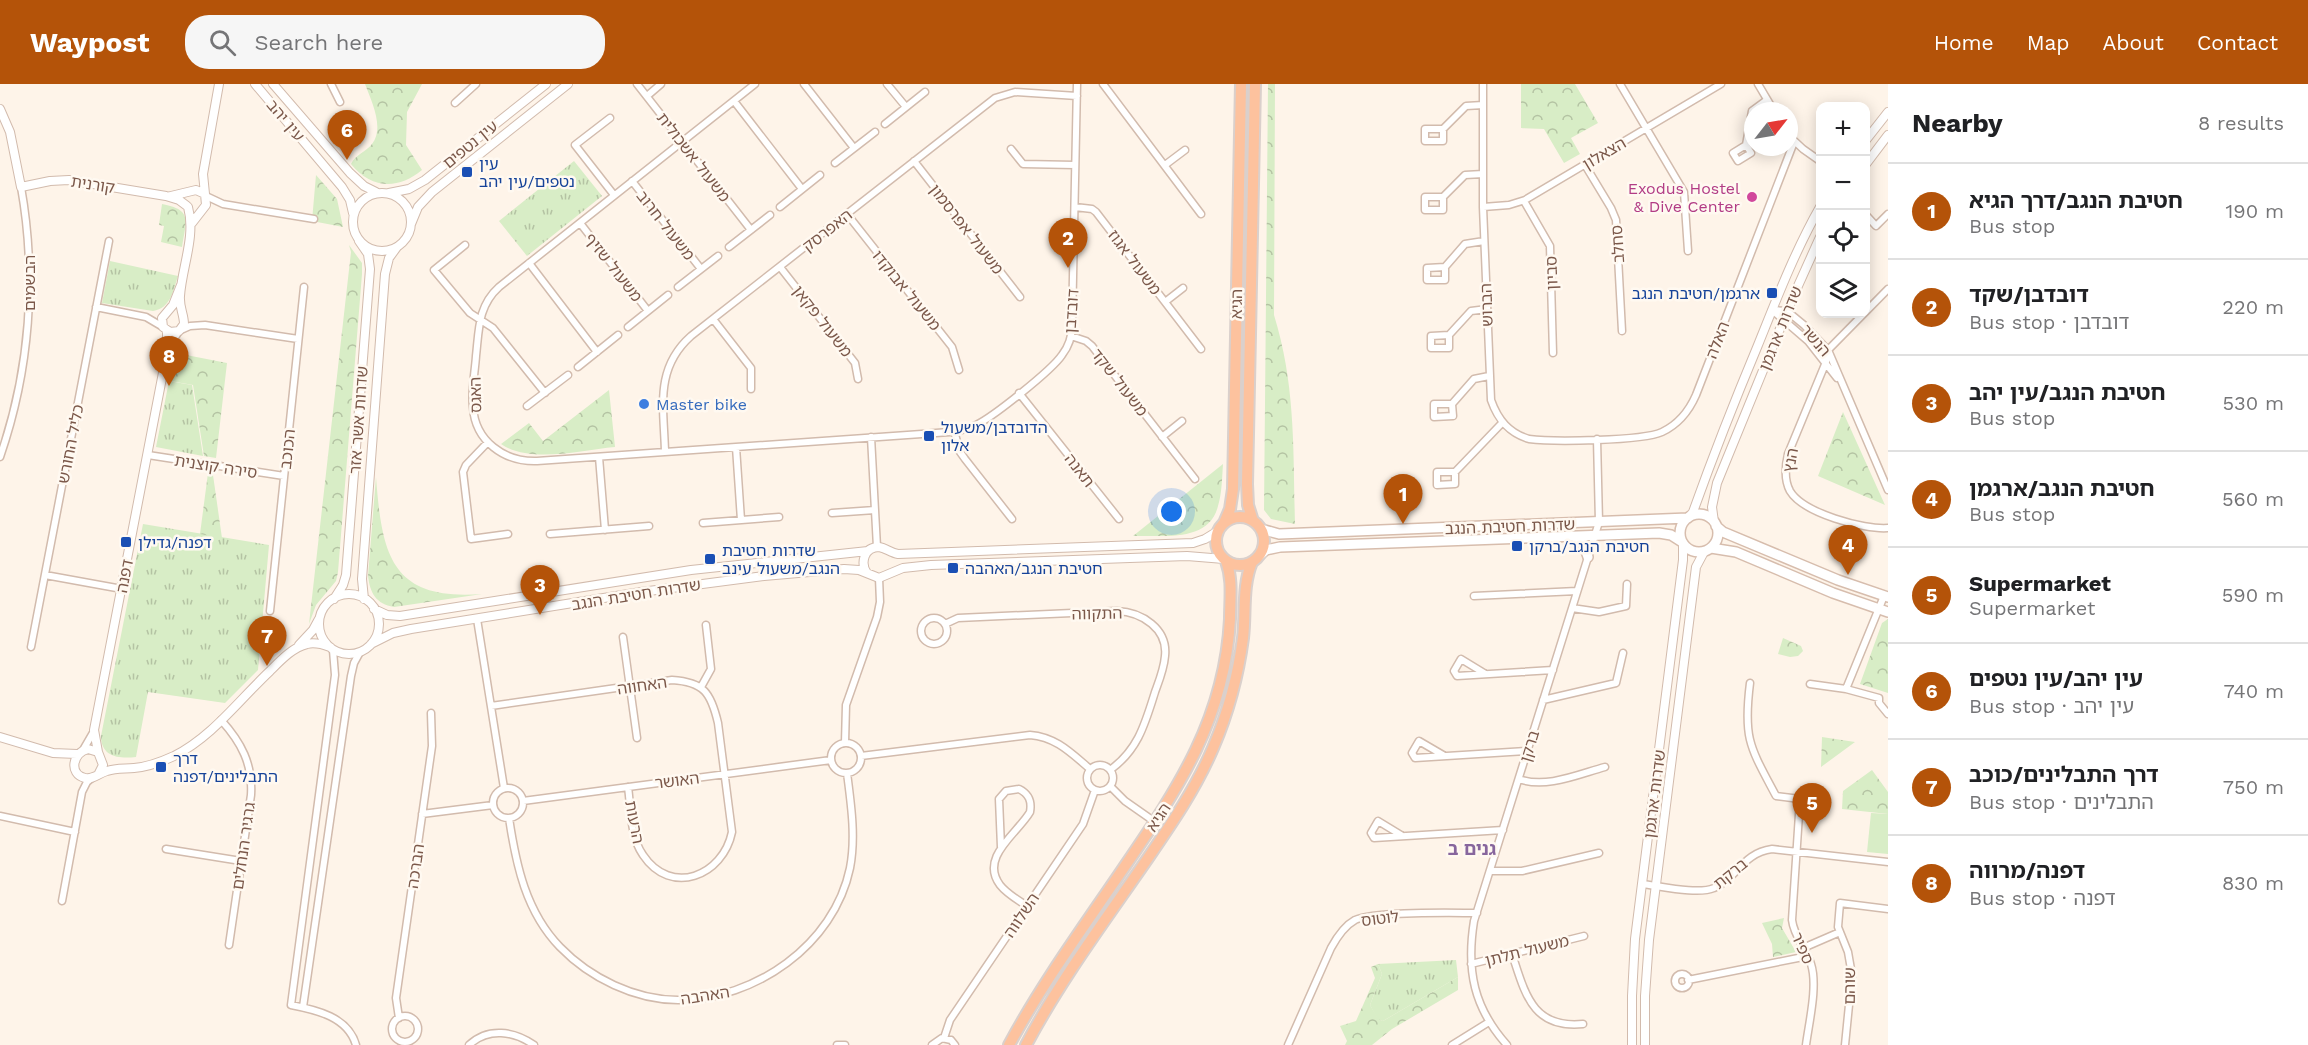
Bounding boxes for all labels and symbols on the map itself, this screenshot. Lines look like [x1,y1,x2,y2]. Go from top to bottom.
street label: עין יהב [263,96,308,145]
north arrow [1744,102,1798,156]
street label: משעול אשכולית [653,109,734,206]
pin: 6 [328,110,366,160]
street label: עין נטפים [439,116,502,172]
street label: הצאלון [1579,133,1629,174]
place label: עין נטפים/עין יהב [479,154,575,191]
marker: עין נטפים/עין יהב [460,165,474,179]
street label: קורנית [70,172,116,197]
place label: Exodus Hostel & Dive Center [1628,179,1740,216]
street label: משעול אפרסמון [926,181,1008,278]
street label: משעול חרוב [633,187,699,264]
marker: Exodus Hostel & Dive Center [1745,190,1759,204]
street label: האפרסק [799,205,856,256]
pin: 2 [1048,218,1088,268]
street label: סחלב [1607,224,1628,263]
street label: משעול אגוז [1104,226,1165,299]
street label: משעול שזיף [581,229,646,305]
street label: משעול אבוקדו [868,246,945,334]
street label: הבשמים [20,255,39,311]
street label: סביון [1541,256,1562,290]
street label: משעול פקאן [789,282,856,361]
street label: הברוש [1476,283,1497,327]
street label: שדרות ארגמן [1755,283,1806,373]
place label: ארגמן/חטיבת הנגב [1632,284,1760,303]
marker: ארגמן/חטיבת הנגב [1765,286,1779,300]
street label: דובדבן [1060,288,1083,334]
street label: הגיא [1227,289,1246,319]
street label: האלה [1702,319,1733,362]
street label: הנשר [1797,320,1835,360]
pin: 8 [150,336,188,386]
street label: משעול שקד [1087,345,1152,420]
street label: שדרות אשר אזר [345,365,372,475]
street label: האגס [466,377,485,413]
place label: Master bike [656,395,747,414]
marker: Master bike [637,397,651,411]
street label: כליל החורש [53,403,87,485]
place label: הדובדבן/משעול אלון [941,418,1048,455]
street label: הכוכב [276,428,299,470]
marker: הדובדבן/משעול אלון [922,429,936,443]
street label: הנץ [1779,446,1802,474]
street label: תאנה [1061,450,1099,491]
street label: סירה קוצנית [173,451,259,482]
pin: 1 [1384,474,1422,524]
your location [1157,497,1186,526]
street label: שדרות חטיבת הנגב [1444,515,1576,538]
pin: 4 [1828,526,1868,575]
place label: דפנה/גדילן [138,533,212,552]
marker: דפנה/גדילן [119,535,133,549]
place label: חטיבת הנגב/ברקן [1529,537,1650,556]
marker: חטיבת הנגב/ברקן [1510,539,1524,553]
place label: שדרות חטיבת הנגב/משעול עינב [722,541,840,578]
marker: שדרות חטיבת הנגב/משעול עינב [703,552,717,566]
street label: דפנה [112,557,137,595]
place label: חטיבת הנגב/האהבה [965,559,1103,578]
marker: חטיבת הנגב/האהבה [946,561,960,575]
pin: 3 [520,566,560,615]
street label: שדרות חטיבת הנגב [570,575,702,614]
street label: התקווה [1071,604,1123,623]
pin: 7 [248,616,286,666]
street label: האחווה [616,673,668,698]
street label: ברקן [1516,728,1543,764]
place label: דרך התבלינים/דפנה [173,749,278,786]
street label: שדרות ארגמן [1640,749,1669,840]
marker: דרך התבלינים/דפנה [154,760,168,774]
street label: האושר [654,768,700,793]
pin: 5 [1792,784,1832,833]
street label: הרעות [621,799,648,845]
street label: הגיא [1142,799,1175,835]
street label: גרגיר הנחלים [228,801,259,891]
district label: גנים ב [1448,838,1496,859]
street label: הברכה [403,842,428,890]
street label: ברקת [1710,854,1751,893]
street label: השלווה [1000,889,1043,941]
street label: לוטוס [1360,907,1400,930]
street label: ספיר [1787,930,1818,967]
street label: משעול תלתן [1483,931,1571,970]
street label: שוהם [1840,967,1859,1005]
street label: האהבה [679,982,731,1009]

